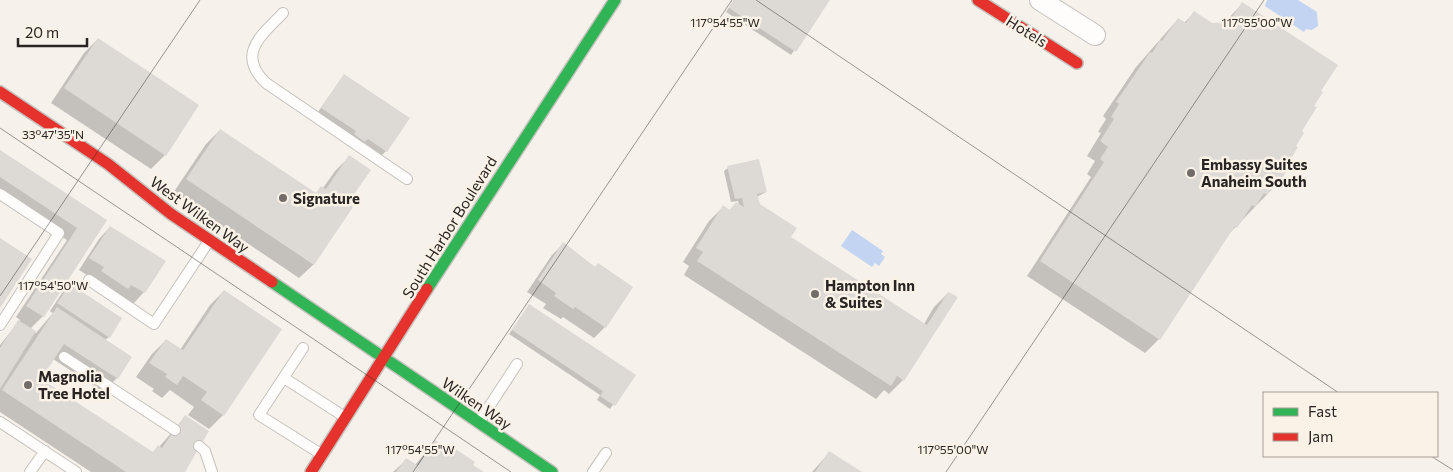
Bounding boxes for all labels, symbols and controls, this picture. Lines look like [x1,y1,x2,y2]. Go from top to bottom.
street label: Hotels [1003,12,1051,51]
scale bar [18,15,86,47]
text: 117°54'55"W [690,15,760,29]
text: 117°55'00"W [1222,15,1292,29]
text: 20 m [25,23,59,41]
text: 33°47'35"N [22,127,84,141]
street label: South Harbor Boulevard [398,153,500,301]
place label: Embassy Suites Anaheim South [1201,155,1308,190]
marker: Embassy Suites Anaheim South [1185,167,1197,179]
street label: West Wilken Way [147,172,253,256]
place label: Signature [293,189,360,207]
marker: Signature [277,192,289,204]
place label: Hampton Inn & Suites [825,276,915,311]
text: 117°54'50"W [18,278,88,292]
marker: Hampton Inn & Suites [809,288,821,300]
place label: Magnolia Tree Hotel [38,367,110,402]
street label: Wilken Way [439,373,515,433]
marker: Magnolia Tree Hotel [22,379,34,391]
legend [1263,392,1438,457]
text: Fast [1308,402,1337,420]
text: Jam [1308,427,1333,445]
text: 117°54'55"W [385,442,455,456]
text: 117°55'00"W [918,442,988,456]

